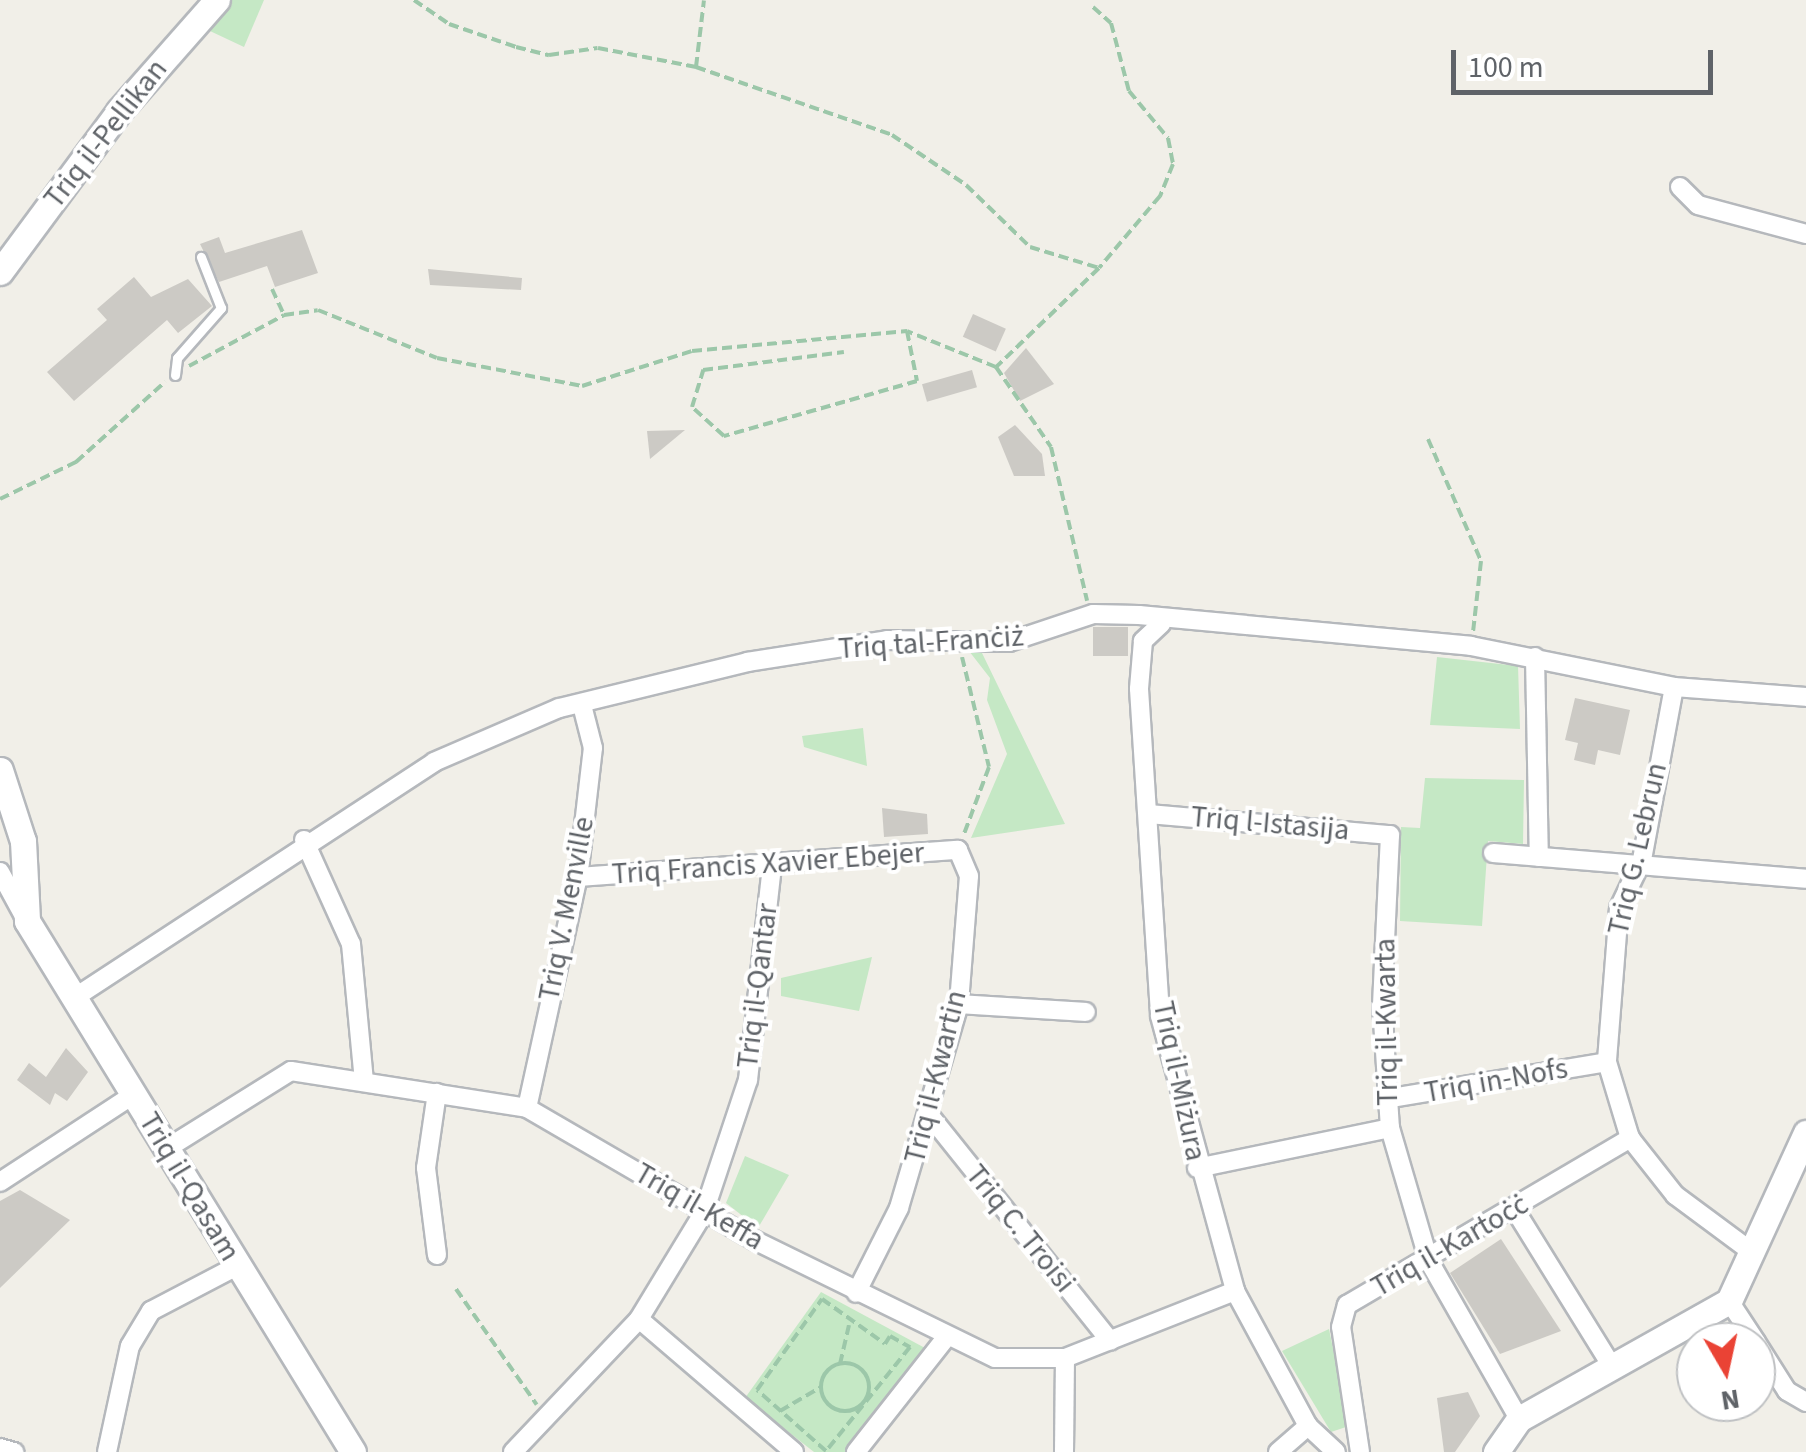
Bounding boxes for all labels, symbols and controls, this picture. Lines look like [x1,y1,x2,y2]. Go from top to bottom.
scale bar [1456,30,1718,92]
text: 100 m [1468,46,1544,89]
street label: Triq il-Pellikan [37,52,175,216]
street label: Triq tal-Franċiż [837,619,1025,667]
street label: Triq G. Lebrun [1601,759,1675,939]
street label: Triq l-Istasija [1189,799,1351,849]
street label: Triq V. Menville [532,814,602,1004]
street label: Triq Francis Xavier Ebejer [611,835,925,893]
street label: Triq il-Qantar [730,901,786,1071]
street label: Triq il-Kwarta [1368,938,1406,1106]
street label: Triq il-Kwartin [897,987,975,1167]
street label: Triq il-Miżura [1145,998,1213,1164]
street label: Triq in-Nofs [1421,1051,1571,1111]
street label: Triq il-Qasam [131,1106,247,1268]
street label: Triq il-Keffa [628,1156,770,1258]
street label: Triq C. Troisi [958,1158,1082,1300]
street label: Triq il-Kartoċċ [1365,1187,1535,1305]
north arrow [1676,1322,1776,1422]
text: N [1718,1378,1743,1421]

